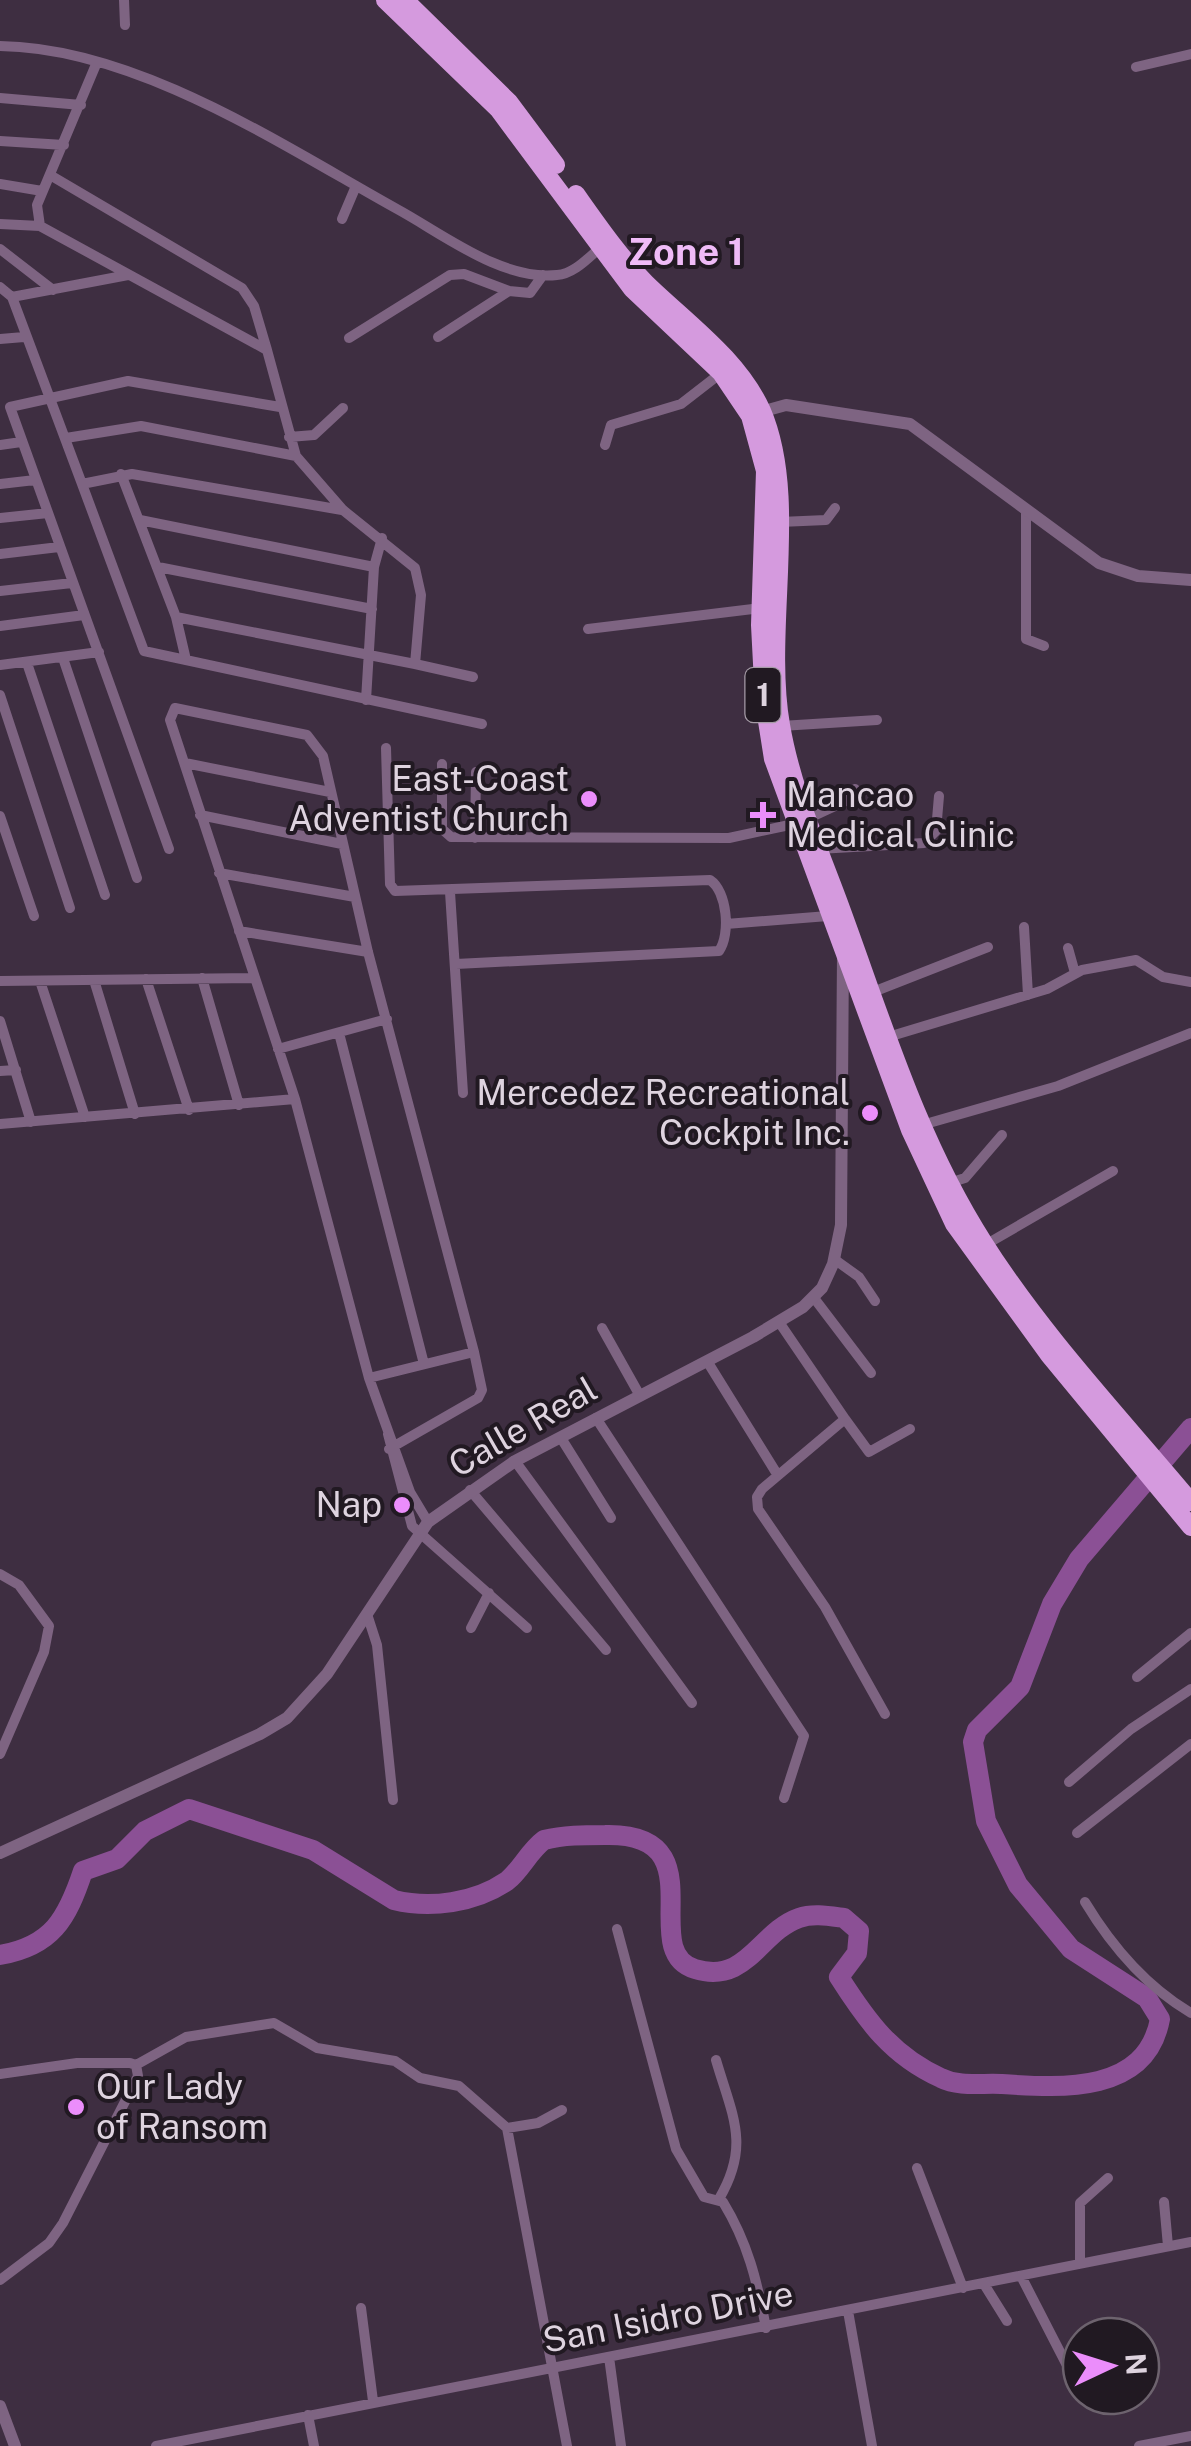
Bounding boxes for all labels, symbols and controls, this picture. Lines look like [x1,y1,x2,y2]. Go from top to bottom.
district label: Zone 1 [628,229,744,274]
road number: 1 [746,668,780,722]
place label: East-Coast Adventist Church [288,758,569,839]
place label: Mancao Medical Clinic [786,774,1015,855]
marker: East-Coast Adventist Church [578,788,600,810]
marker: Mancao Medical Clinic [750,802,776,828]
place label: Mercedez Recreational Cockpit Inc. [476,1072,850,1153]
marker: Mercedez Recreational Cockpit Inc. [859,1102,881,1124]
street label: Calle Real [442,1368,604,1485]
place label: Nap [316,1484,382,1525]
marker: Nap [391,1494,413,1516]
place label: Our Lady of Ransom [96,2066,268,2147]
marker: Our Lady of Ransom [65,2096,87,2118]
street label: San Isidro Drive [539,2272,796,2361]
north arrow [1061,2316,1161,2416]
text: N [1119,2352,1154,2376]

